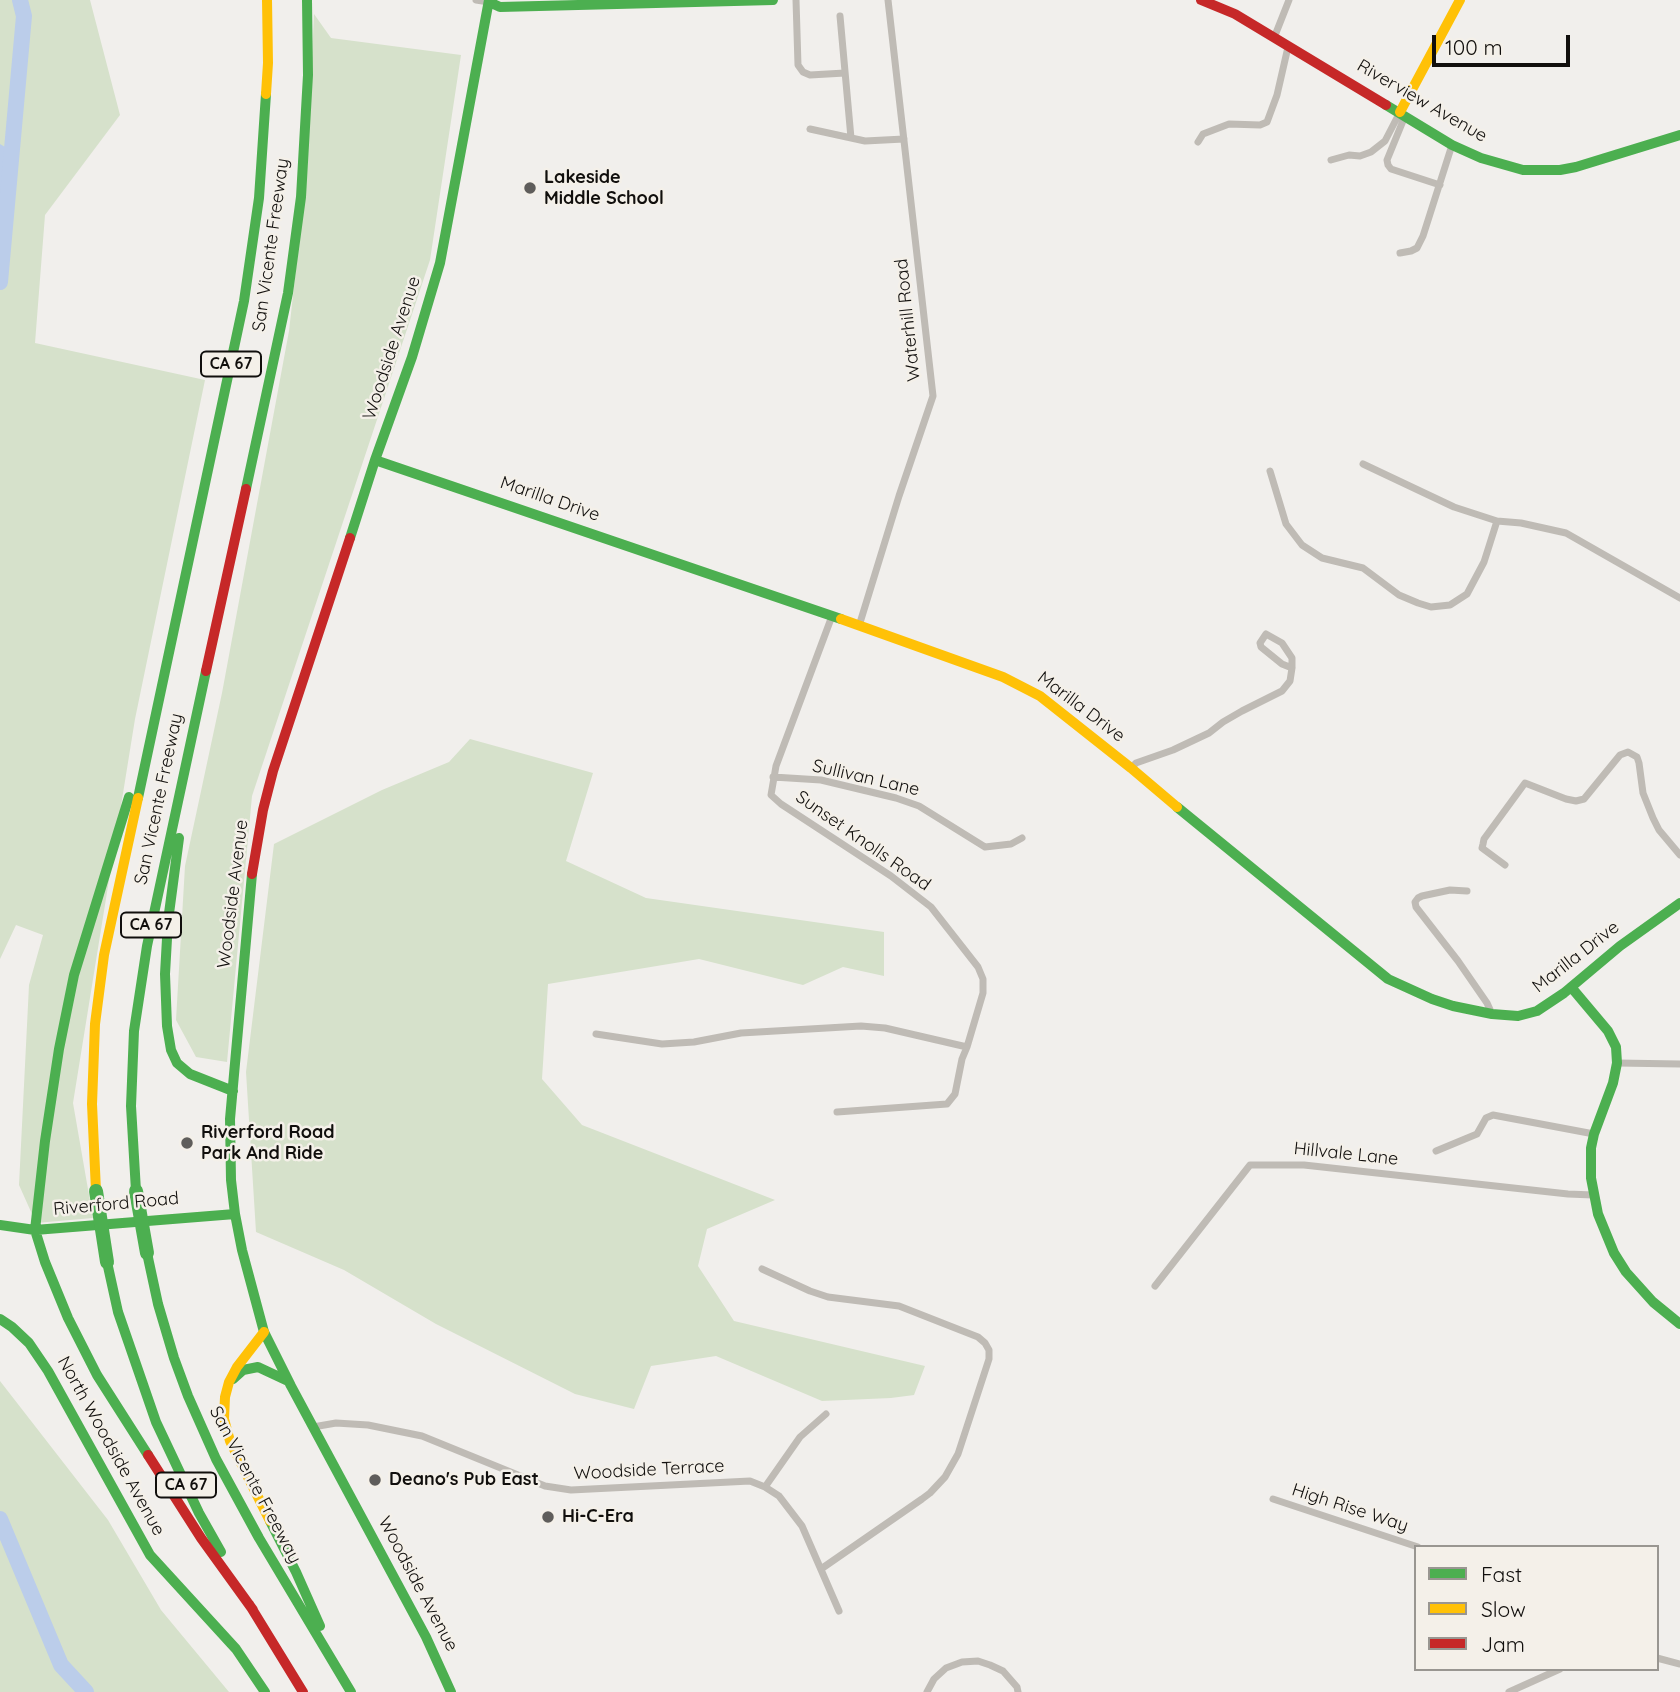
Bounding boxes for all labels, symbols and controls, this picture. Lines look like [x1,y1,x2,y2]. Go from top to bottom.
scale bar [1435,21,1573,65]
text: 100 m [1445,34,1503,60]
street label: Riverview Avenue [1353,55,1491,147]
street label: San Vicente Freeway [248,157,294,333]
place label: Lakeside Middle School [544,167,664,210]
marker: Lakeside Middle School [522,180,538,196]
street label: Waterhill Road [891,258,925,382]
street label: Woodside Avenue [359,274,425,422]
road number: CA 67 [201,352,261,376]
street label: Marilla Drive [497,472,603,526]
street label: Marilla Drive [1033,667,1129,747]
street label: San Vicente Freeway [130,711,188,887]
street label: Sullivan Lane [810,755,922,801]
street label: Sunset Knolls Road [791,786,935,896]
street label: Woodside Avenue [213,818,253,970]
road number: CA 67 [121,912,181,937]
street label: Marilla Drive [1528,916,1624,998]
place label: Riverford Road Park And Ride [201,1122,335,1164]
marker: Riverford Road Park And Ride [179,1135,195,1151]
street label: Hillvale Lane [1293,1138,1399,1170]
street label: Riverford Road [52,1188,180,1220]
street label: North Woodside Avenue [53,1353,169,1539]
street label: San Vicente Freeway [204,1403,306,1567]
street label: Woodside Terrace [573,1455,725,1485]
place label: Deano's Pub East [389,1469,539,1491]
road number: CA 67 [156,1472,216,1498]
marker: Deano's Pub East [367,1472,383,1488]
street label: High Rise Way [1289,1479,1411,1537]
place label: Hi-C-Era [562,1506,634,1528]
marker: Hi-C-Era [540,1509,556,1525]
street label: Woodside Avenue [373,1513,463,1655]
legend [1414,1545,1659,1671]
text: Fast [1481,1561,1522,1587]
text: Slow [1481,1596,1526,1622]
text: Jam [1481,1631,1525,1657]

